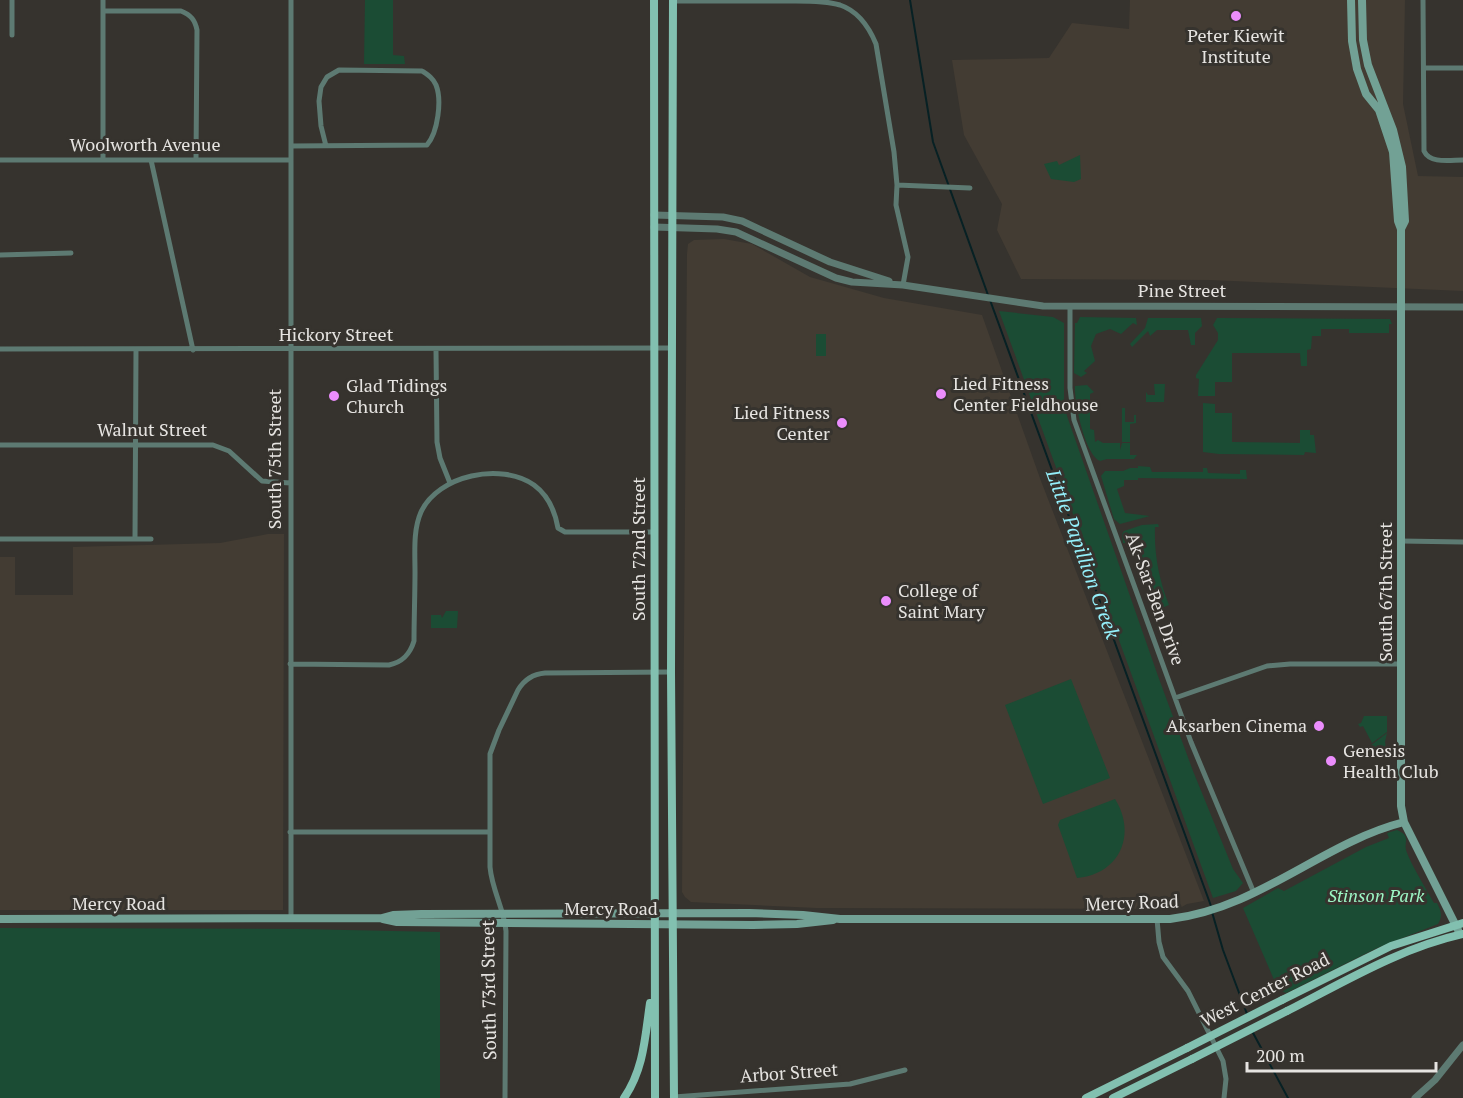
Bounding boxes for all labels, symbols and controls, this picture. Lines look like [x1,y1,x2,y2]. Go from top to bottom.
marker: Peter Kiewit Institute [1229,9,1243,23]
place label: Peter Kiewit Institute [1187,23,1285,68]
street label: Woolworth Avenue [70,132,220,156]
street label: Pine Street [1138,278,1226,302]
street label: Hickory Street [279,322,394,346]
place label: Lied Fitness Center Fieldhouse [953,371,1098,416]
place label: Glad Tidings Church [346,373,447,418]
marker: Lied Fitness Center Fieldhouse [934,387,948,401]
street label: South 75th Street [262,388,286,529]
marker: Glad Tidings Church [327,389,341,403]
place label: Lied Fitness Center [734,400,830,445]
marker: Lied Fitness Center [835,416,849,430]
street label: Walnut Street [97,417,207,441]
water label: Little Papillion Creek [1040,464,1127,643]
street label: South 72nd Street [626,477,650,621]
street label: South 67th Street [1373,522,1397,662]
street label: Ak-Sar-Ben Drive [1121,529,1191,668]
place label: College of Saint Mary [898,578,986,623]
marker: College of Saint Mary [879,594,893,608]
place label: Aksarben Cinema [1166,713,1307,737]
marker: Aksarben Cinema [1312,719,1326,733]
place label: Genesis Health Club [1343,738,1439,783]
marker: Genesis Health Club [1324,754,1338,768]
park label: Stinson Park [1327,883,1425,907]
street label: Mercy Road [1085,888,1179,916]
street label: Mercy Road [72,891,166,915]
street label: Mercy Road [564,896,658,920]
street label: South 73rd Street [475,919,501,1060]
street label: West Center Road [1196,946,1333,1032]
scale bar [1247,1035,1436,1073]
text: 200 m [1256,1043,1305,1067]
street label: Arbor Street [739,1057,839,1087]

